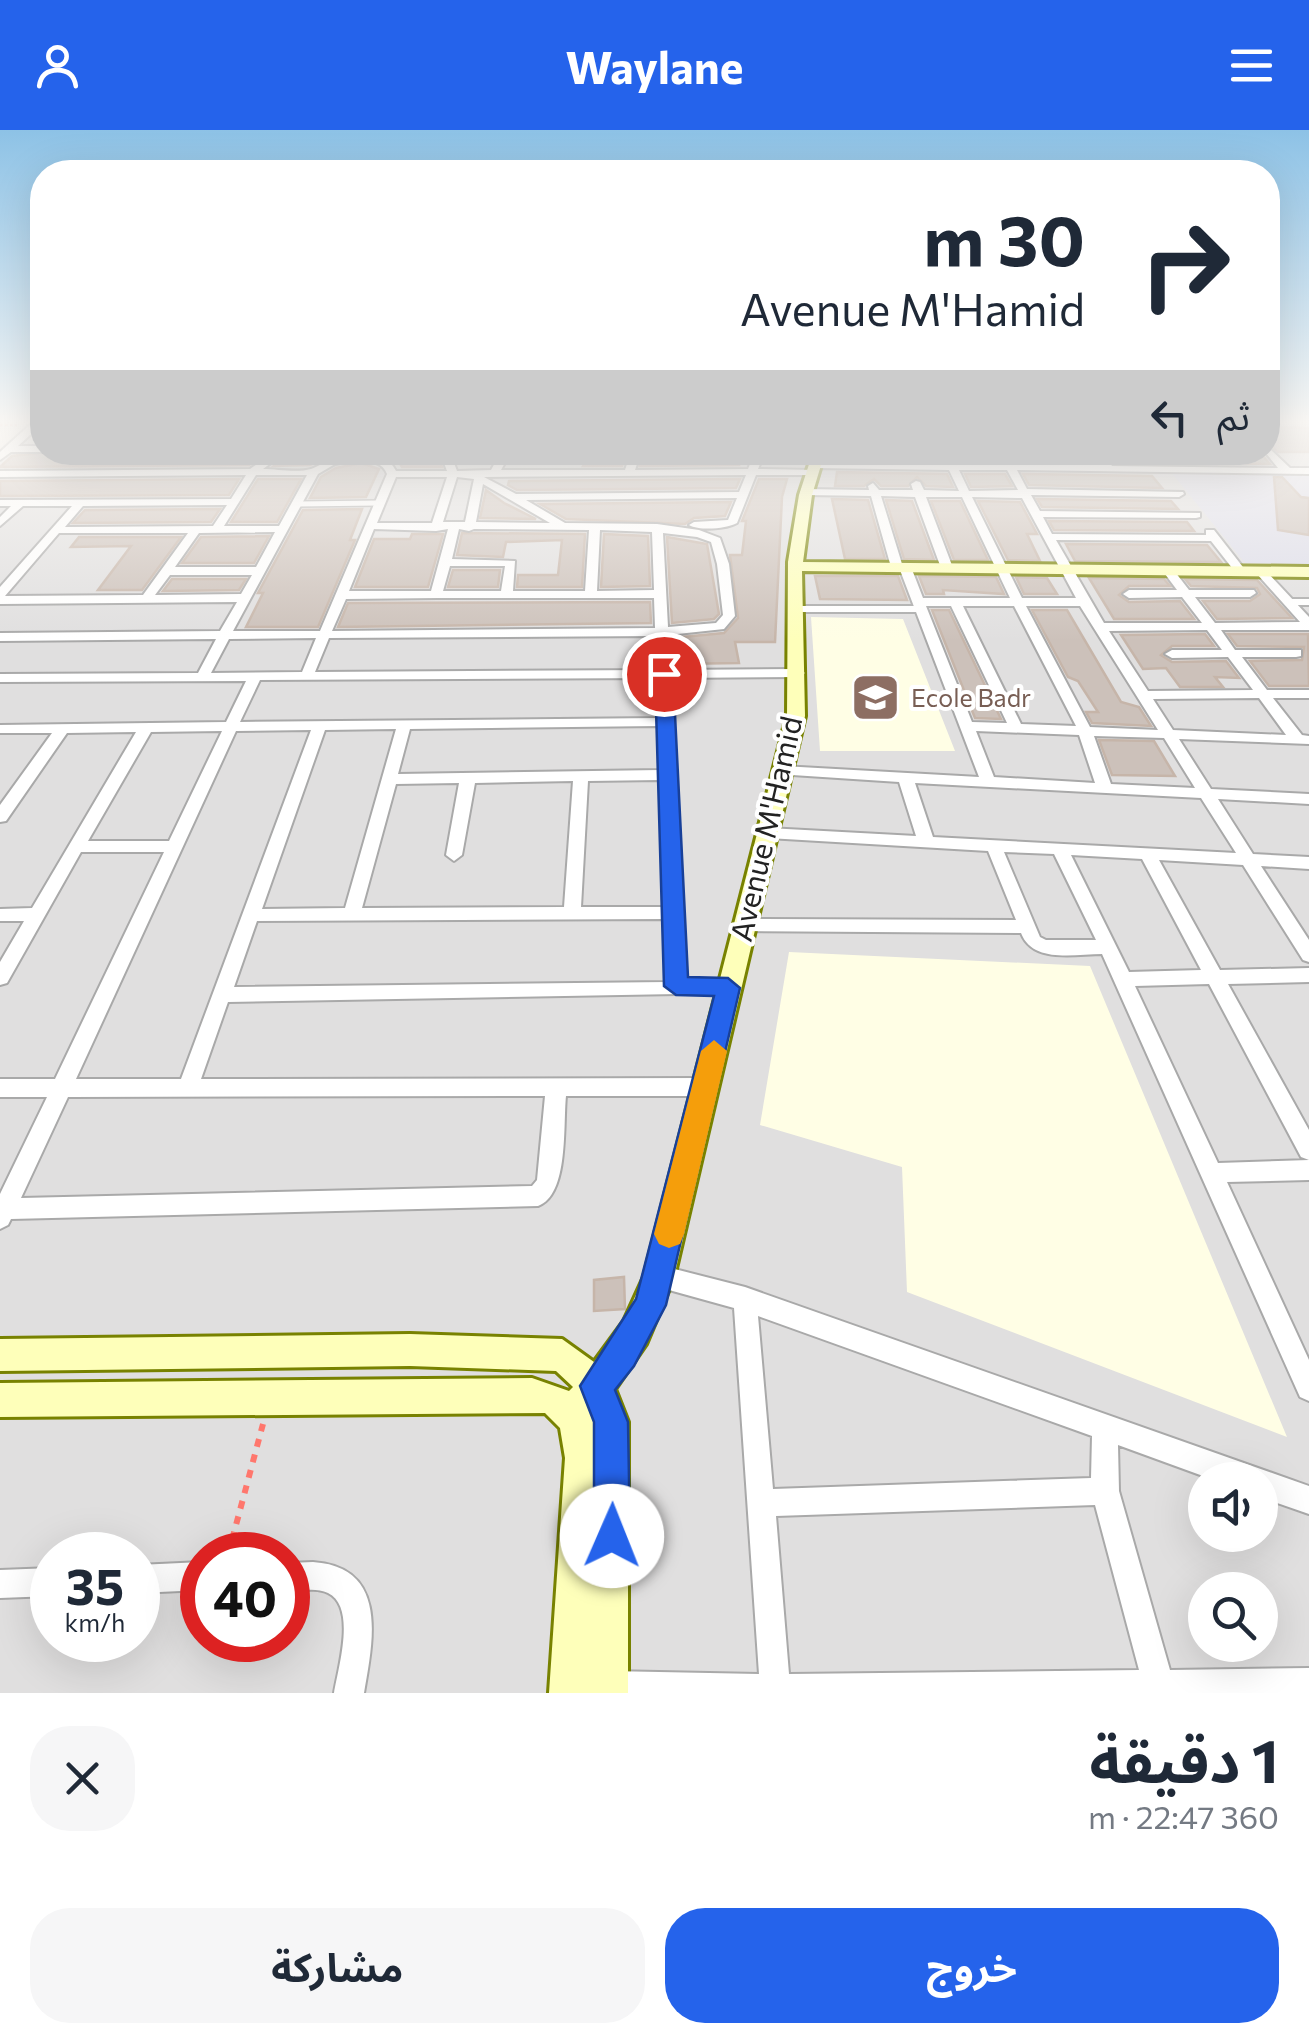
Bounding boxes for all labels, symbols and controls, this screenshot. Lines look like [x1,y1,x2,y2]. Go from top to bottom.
icon: person [30,38,85,93]
text: Waylane [565,38,744,93]
icon: menu [1224,38,1279,93]
text: 30 m [923,195,1085,280]
icon: right [1120,200,1250,330]
text: Avenue M'Hamid [740,280,1085,335]
icon: left [1142,390,1197,445]
text: ثم [1217,391,1250,438]
pin [622,632,707,717]
icon: arrive [637,647,692,702]
school or university icon: Ecole Badr [850,672,902,724]
place label: Ecole Badr [911,682,1031,712]
street label: Avenue M'Hamid [721,712,808,945]
map controls [1188,1462,1278,1662]
button: sound [1188,1462,1278,1552]
position arrow [560,1484,664,1588]
speed limit sign: 40 [180,1532,310,1662]
text: 35 [66,1554,124,1615]
button: search [1188,1572,1278,1662]
text: km/h [65,1607,125,1637]
text: 1 دقيقة [1089,1722,1279,1795]
button: close [30,1726,135,1831]
text: 360 m · 22:47 [1088,1796,1279,1836]
button: مشاركة [30,1908,645,2023]
button: خروج [665,1908,1279,2023]

